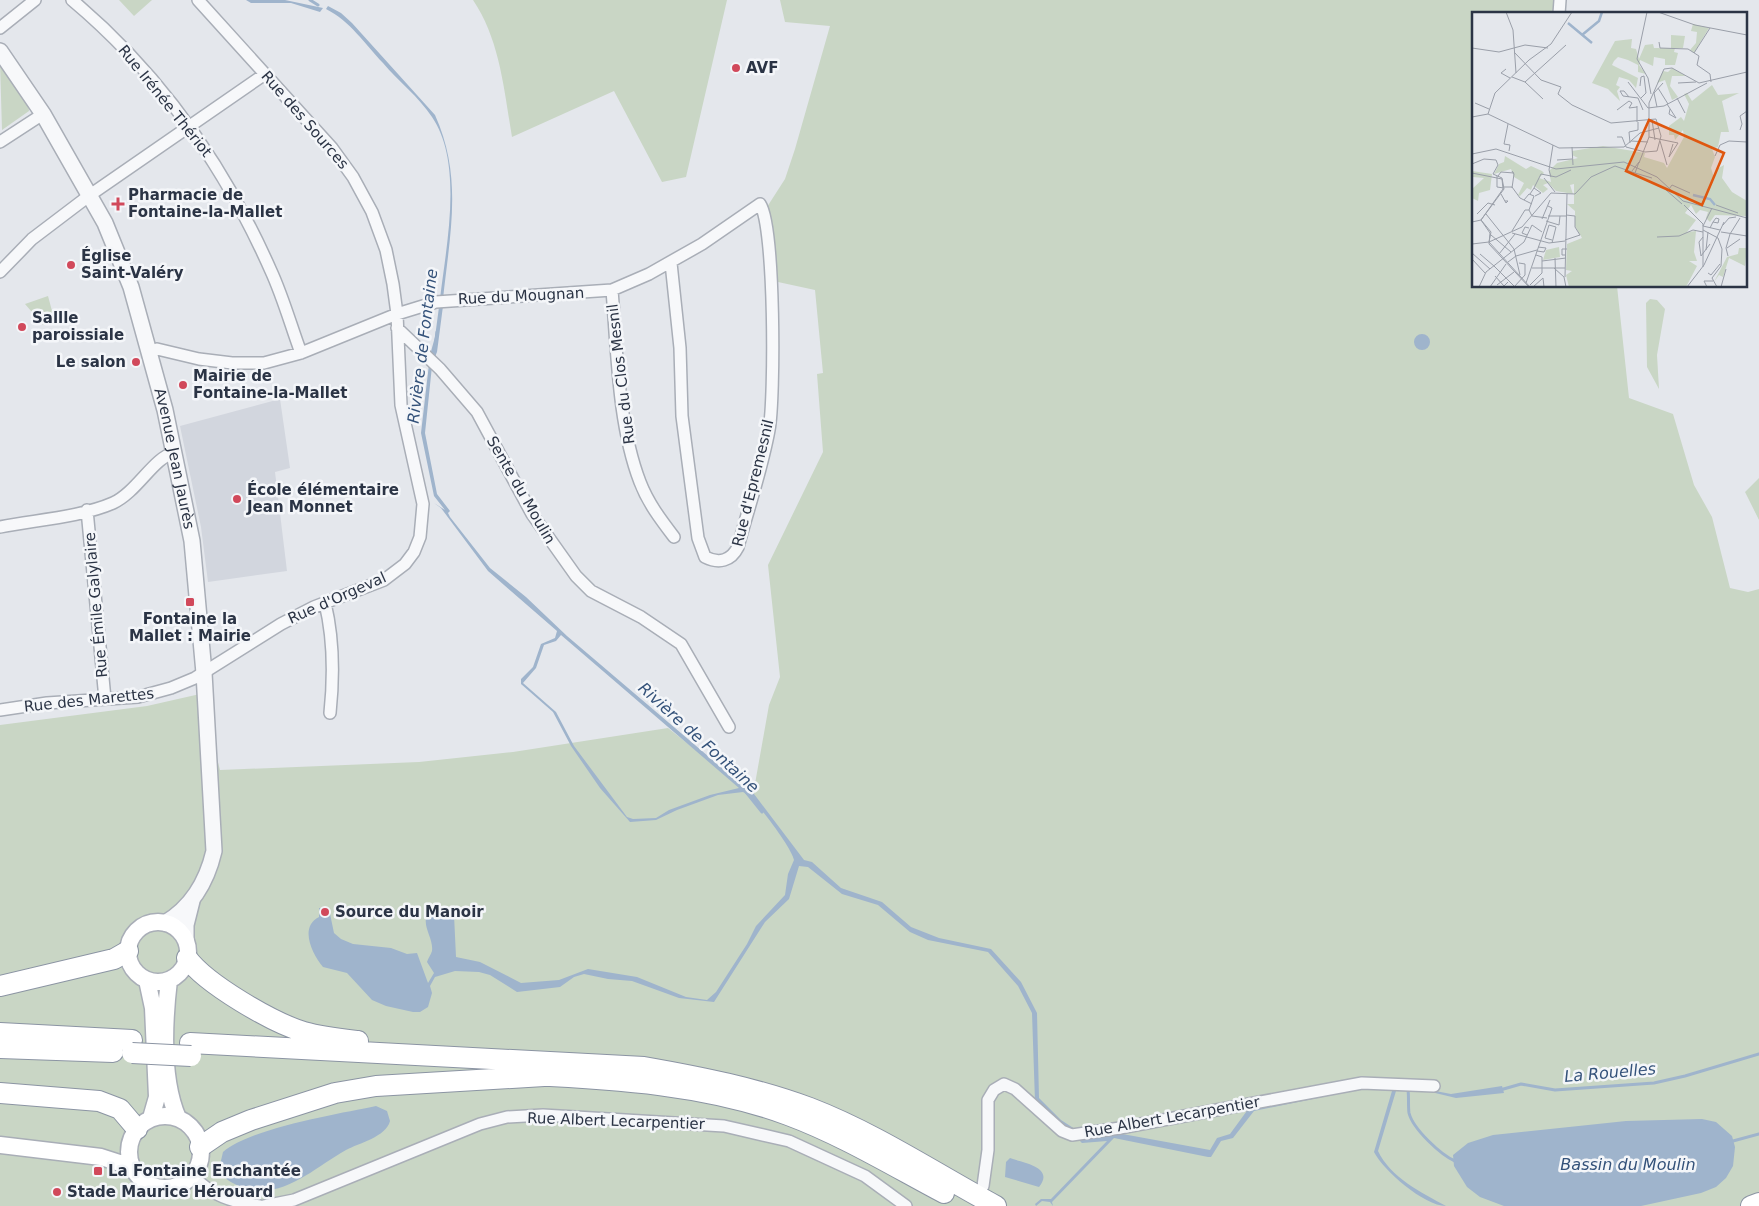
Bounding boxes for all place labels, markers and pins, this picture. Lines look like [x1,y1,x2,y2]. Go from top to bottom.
place label: AVF [746,59,778,77]
marker: AVF [730,62,742,74]
place label: Pharmacie de Fontaine-la-Mallet [128,186,282,221]
marker: Pharmacie de Fontaine-la-Mallet [112,198,124,210]
place label: Église Saint-Valéry [81,246,184,282]
marker: Église Saint-Valéry [65,259,77,271]
place label: Sallle paroissiale [32,309,124,344]
marker: Sallle paroissiale [16,321,28,333]
place label: Le salon [56,353,126,371]
marker: Le salon [130,356,142,368]
place label: Mairie de Fontaine-la-Mallet [193,367,347,402]
marker: Mairie de Fontaine-la-Mallet [177,379,189,391]
place label: École élémentaire Jean Monnet [246,480,399,516]
marker: École élémentaire Jean Monnet [231,493,243,505]
marker: Fontaine la Mallet : Mairie [184,596,196,608]
place label: Fontaine la Mallet : Mairie [129,610,251,645]
place label: Source du Manoir [335,903,484,921]
marker: Source du Manoir [319,906,331,918]
place label: La Fontaine Enchantée [108,1162,301,1180]
marker: La Fontaine Enchantée [92,1165,104,1177]
place label: Stade Maurice Hérouard [67,1183,273,1201]
marker: Stade Maurice Hérouard [51,1186,63,1198]

